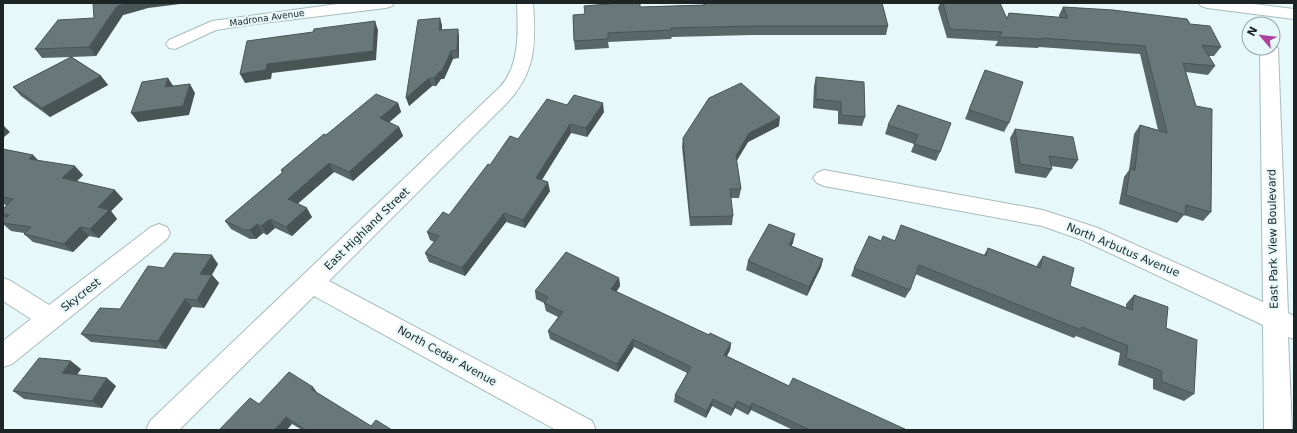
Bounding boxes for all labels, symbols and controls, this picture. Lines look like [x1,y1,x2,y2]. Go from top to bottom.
street label: Madrona Avenue [229,8,306,28]
north arrow [1241,16,1281,56]
text: N [1245,24,1261,39]
street label: East Park View Boulevard [1265,169,1281,309]
street label: East Highland Street [322,185,413,273]
street label: North Arbutus Avenue [1064,220,1182,280]
street label: Skycrest [59,275,104,314]
street label: North Cedar Avenue [395,323,499,389]

